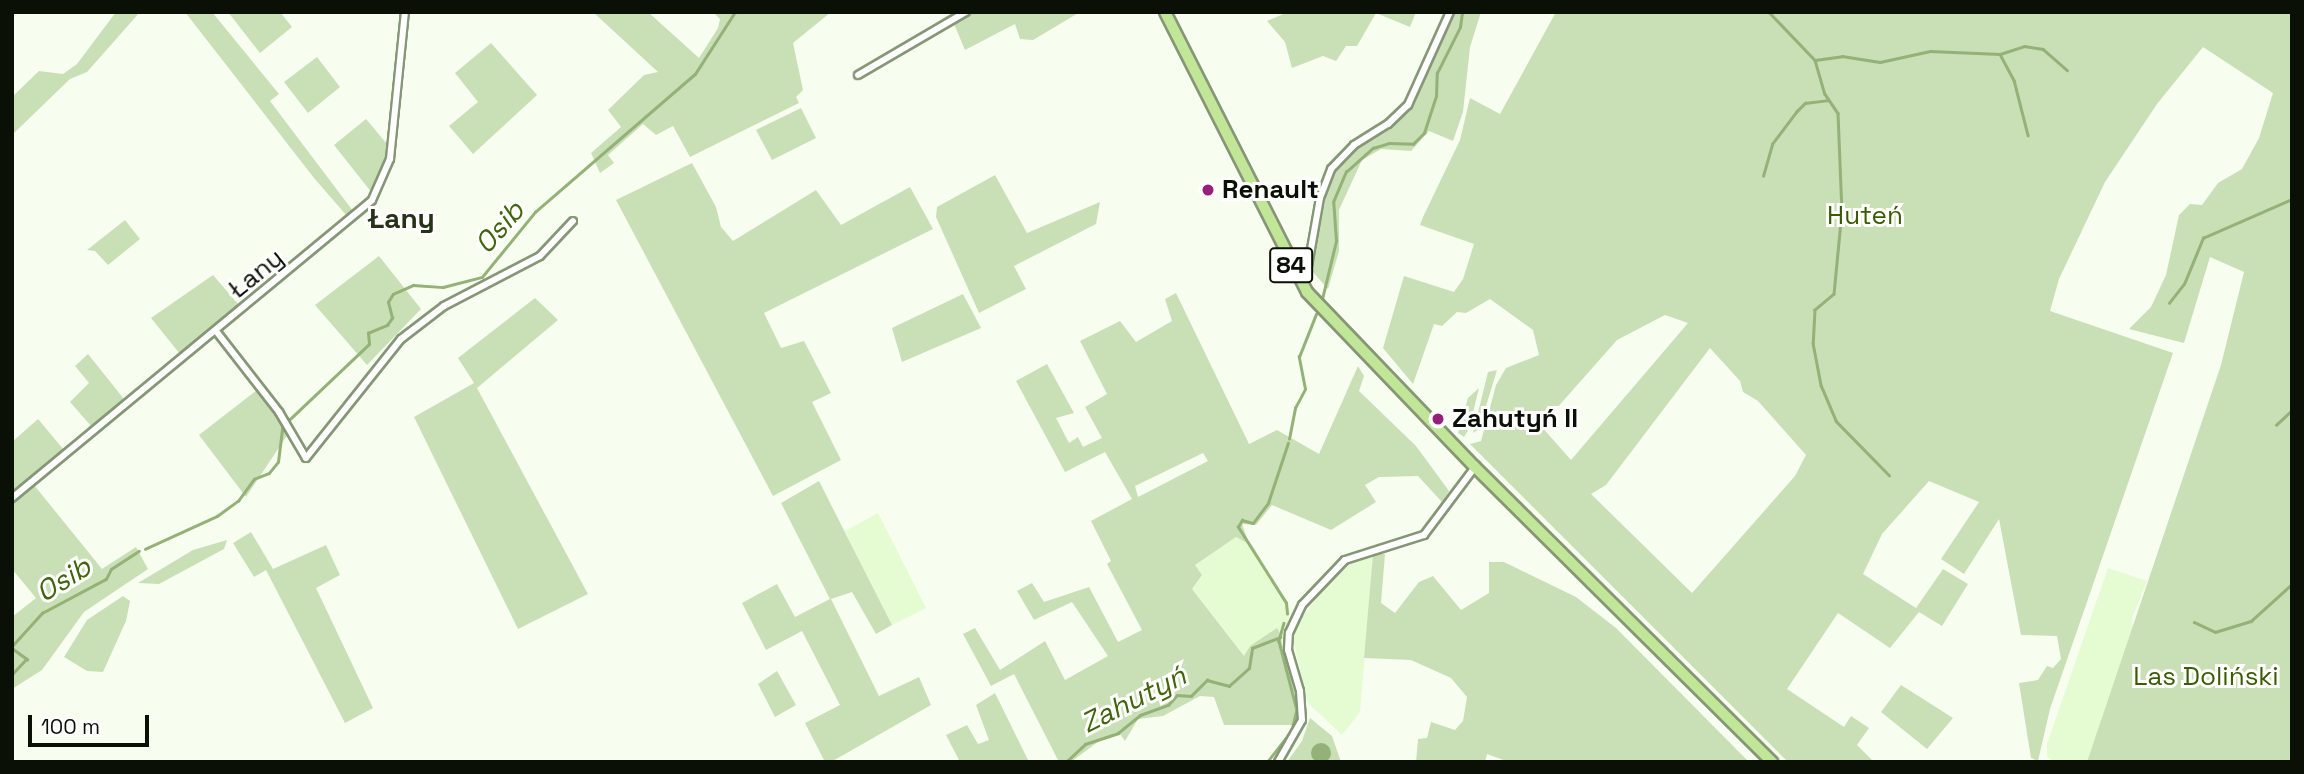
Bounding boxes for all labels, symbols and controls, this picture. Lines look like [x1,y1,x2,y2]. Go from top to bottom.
place label: Renault [1222,174,1319,206]
marker: Renault [1200,182,1216,198]
water label: Osib [467,194,531,260]
park label: Huteń [1827,200,1903,232]
district label: Łany [367,201,435,235]
street label: Łany [222,242,290,306]
road number: 84 [1268,244,1314,286]
place label: Zahutyń II [1452,403,1578,435]
marker: Zahutyń II [1430,411,1446,427]
water label: Osib [29,549,97,609]
water label: Zahutyń [1075,658,1191,740]
park label: Las Doliński [2133,661,2279,693]
scale bar [32,700,152,744]
text: 100 m [41,713,100,740]

